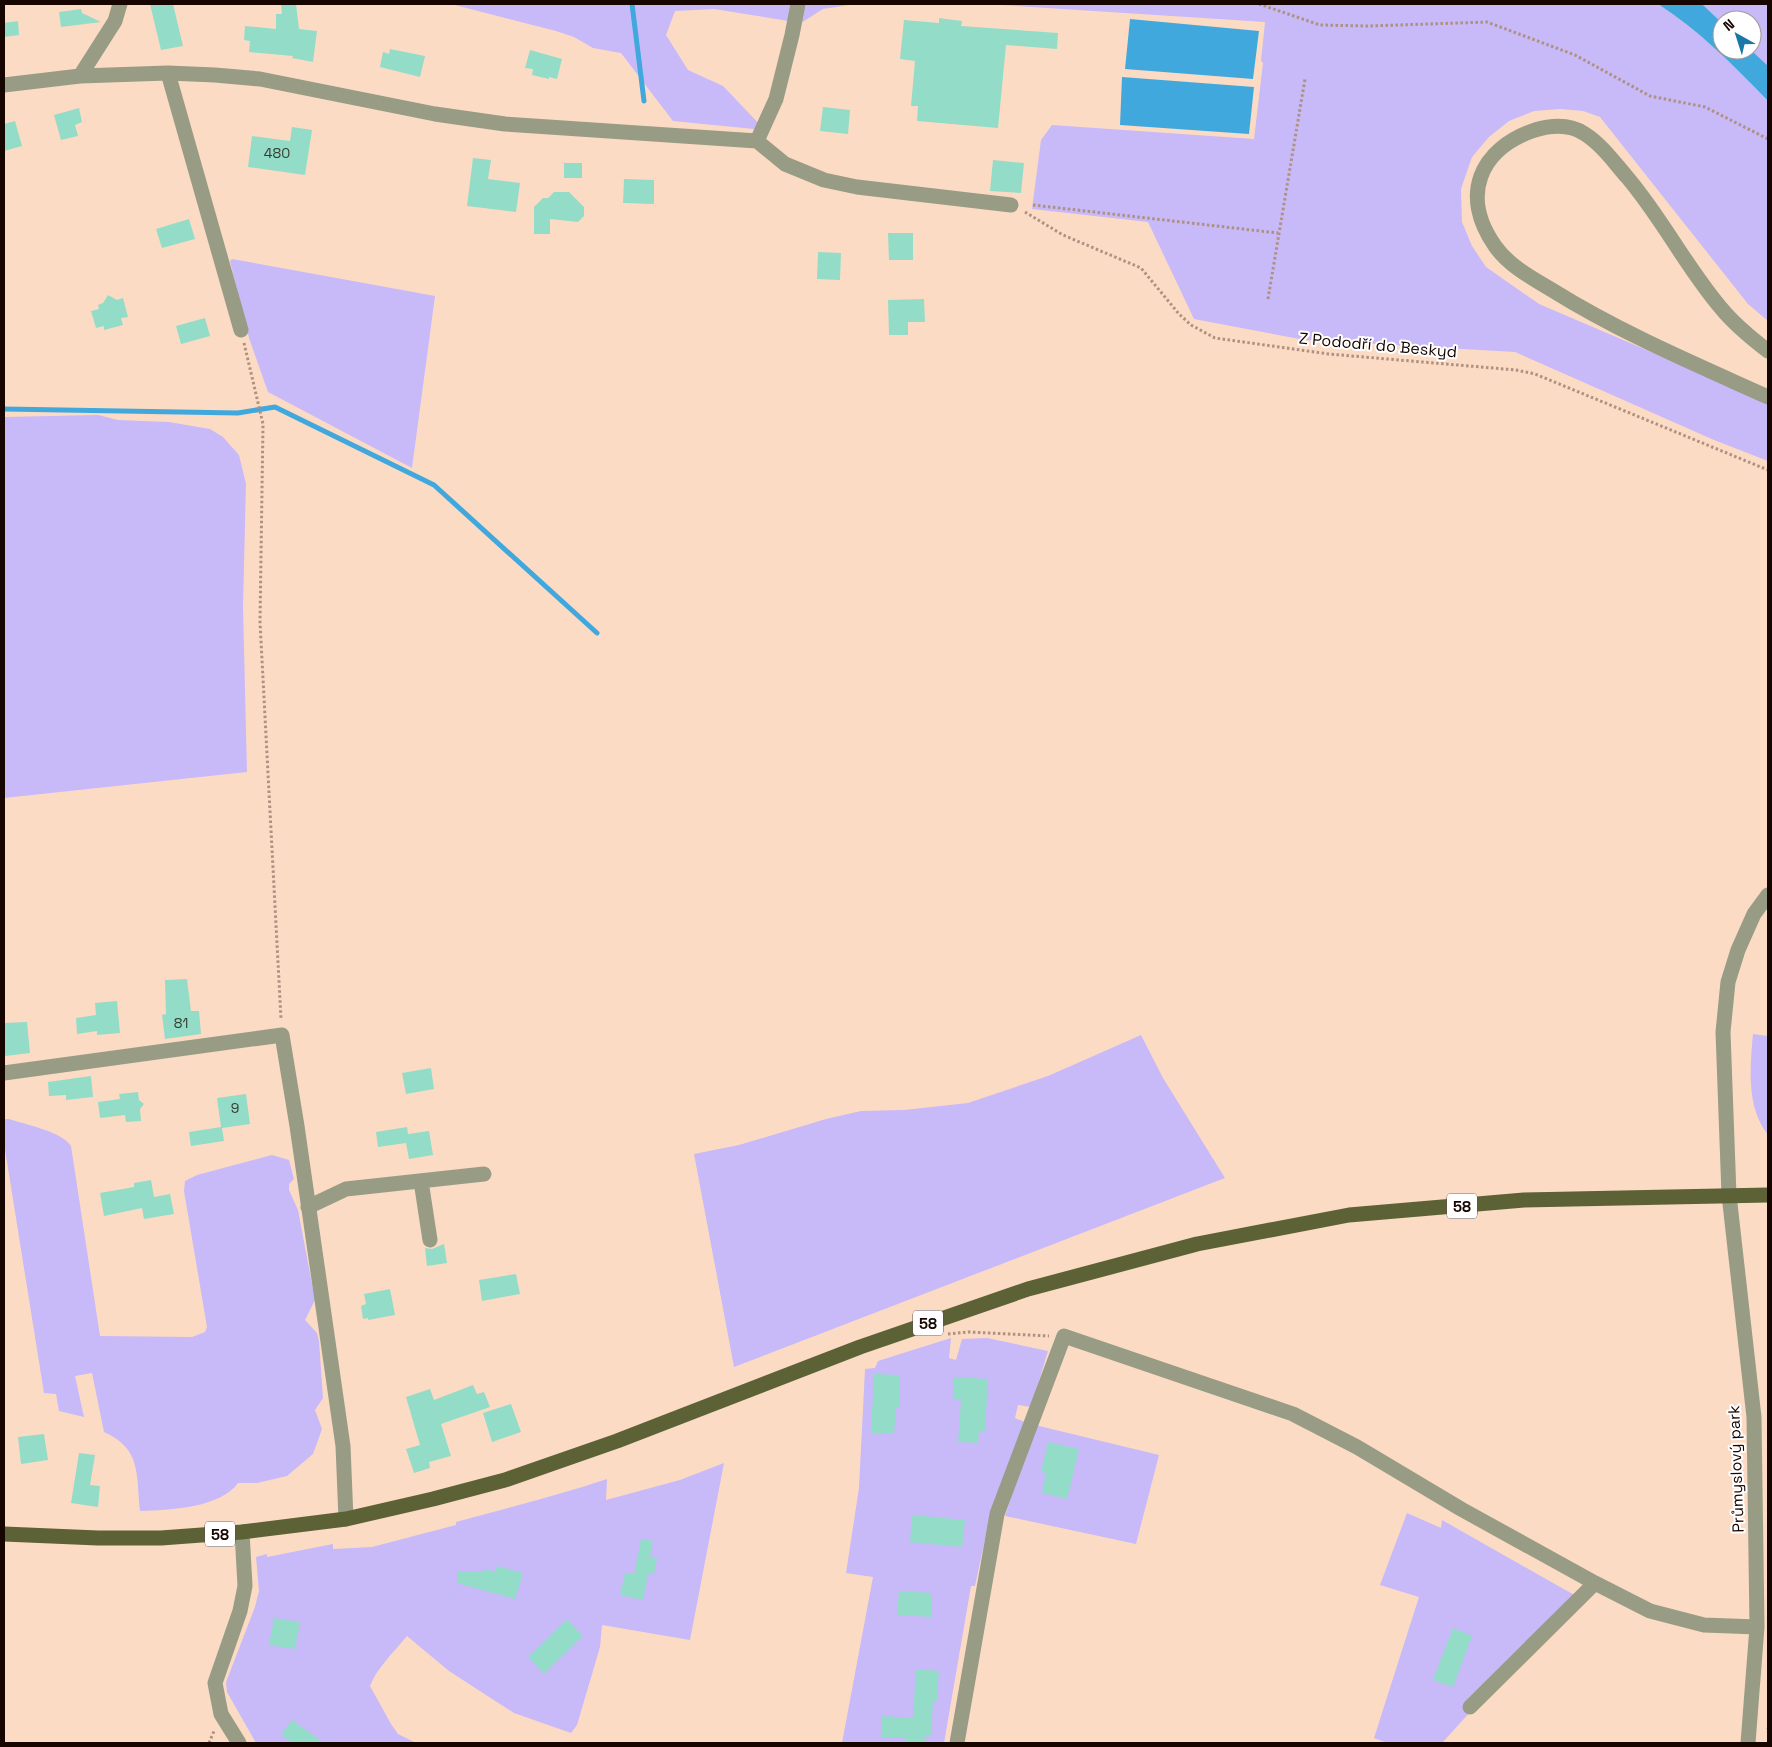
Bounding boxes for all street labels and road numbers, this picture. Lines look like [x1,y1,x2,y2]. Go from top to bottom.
street label: Z Pododří do Beskyd [1298,328,1458,362]
road number: 58 [1447,1194,1477,1218]
road number: 58 [913,1310,943,1336]
street label: Průmyslový park [1723,1405,1749,1533]
road number: 58 [205,1522,235,1546]

